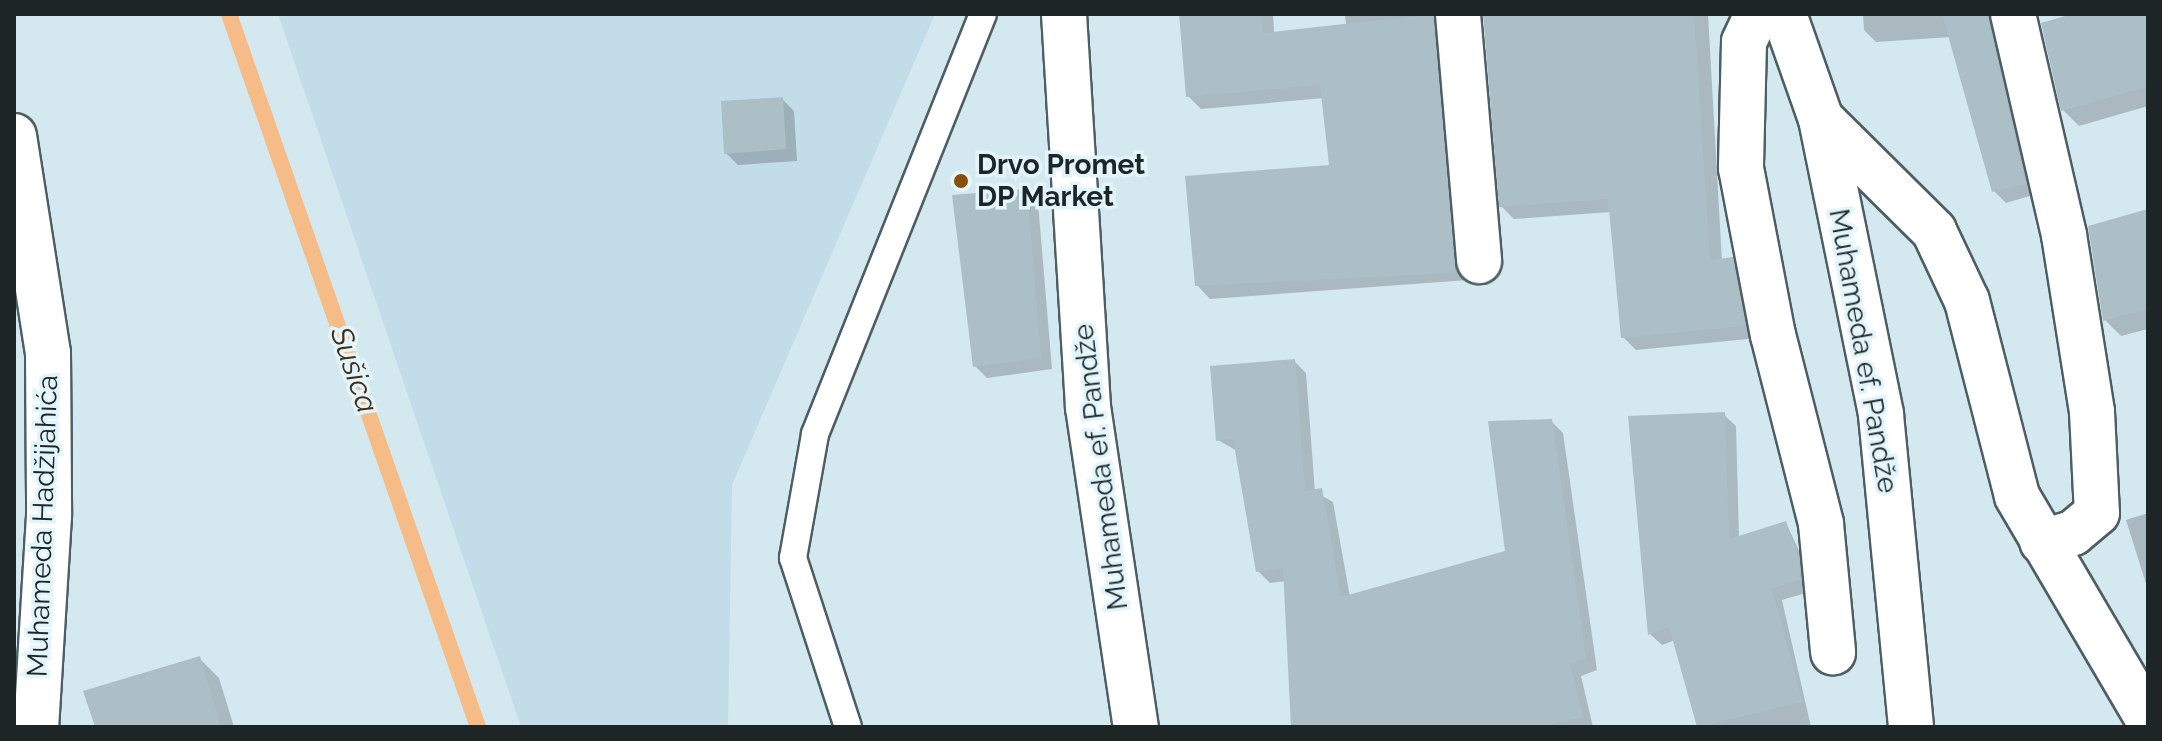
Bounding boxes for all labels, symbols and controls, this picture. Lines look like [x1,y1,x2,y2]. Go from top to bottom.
place label: Drvo Promet DP Market [977,148,1145,214]
marker: Drvo Promet DP Market [952,172,970,190]
street label: Muhameda ef. Pandže [1821,206,1905,496]
water label: Sušica [323,322,385,418]
street label: Muhameda ef. Pandže [1067,322,1135,612]
street label: Muhameda Hadžijahića [21,374,65,678]

